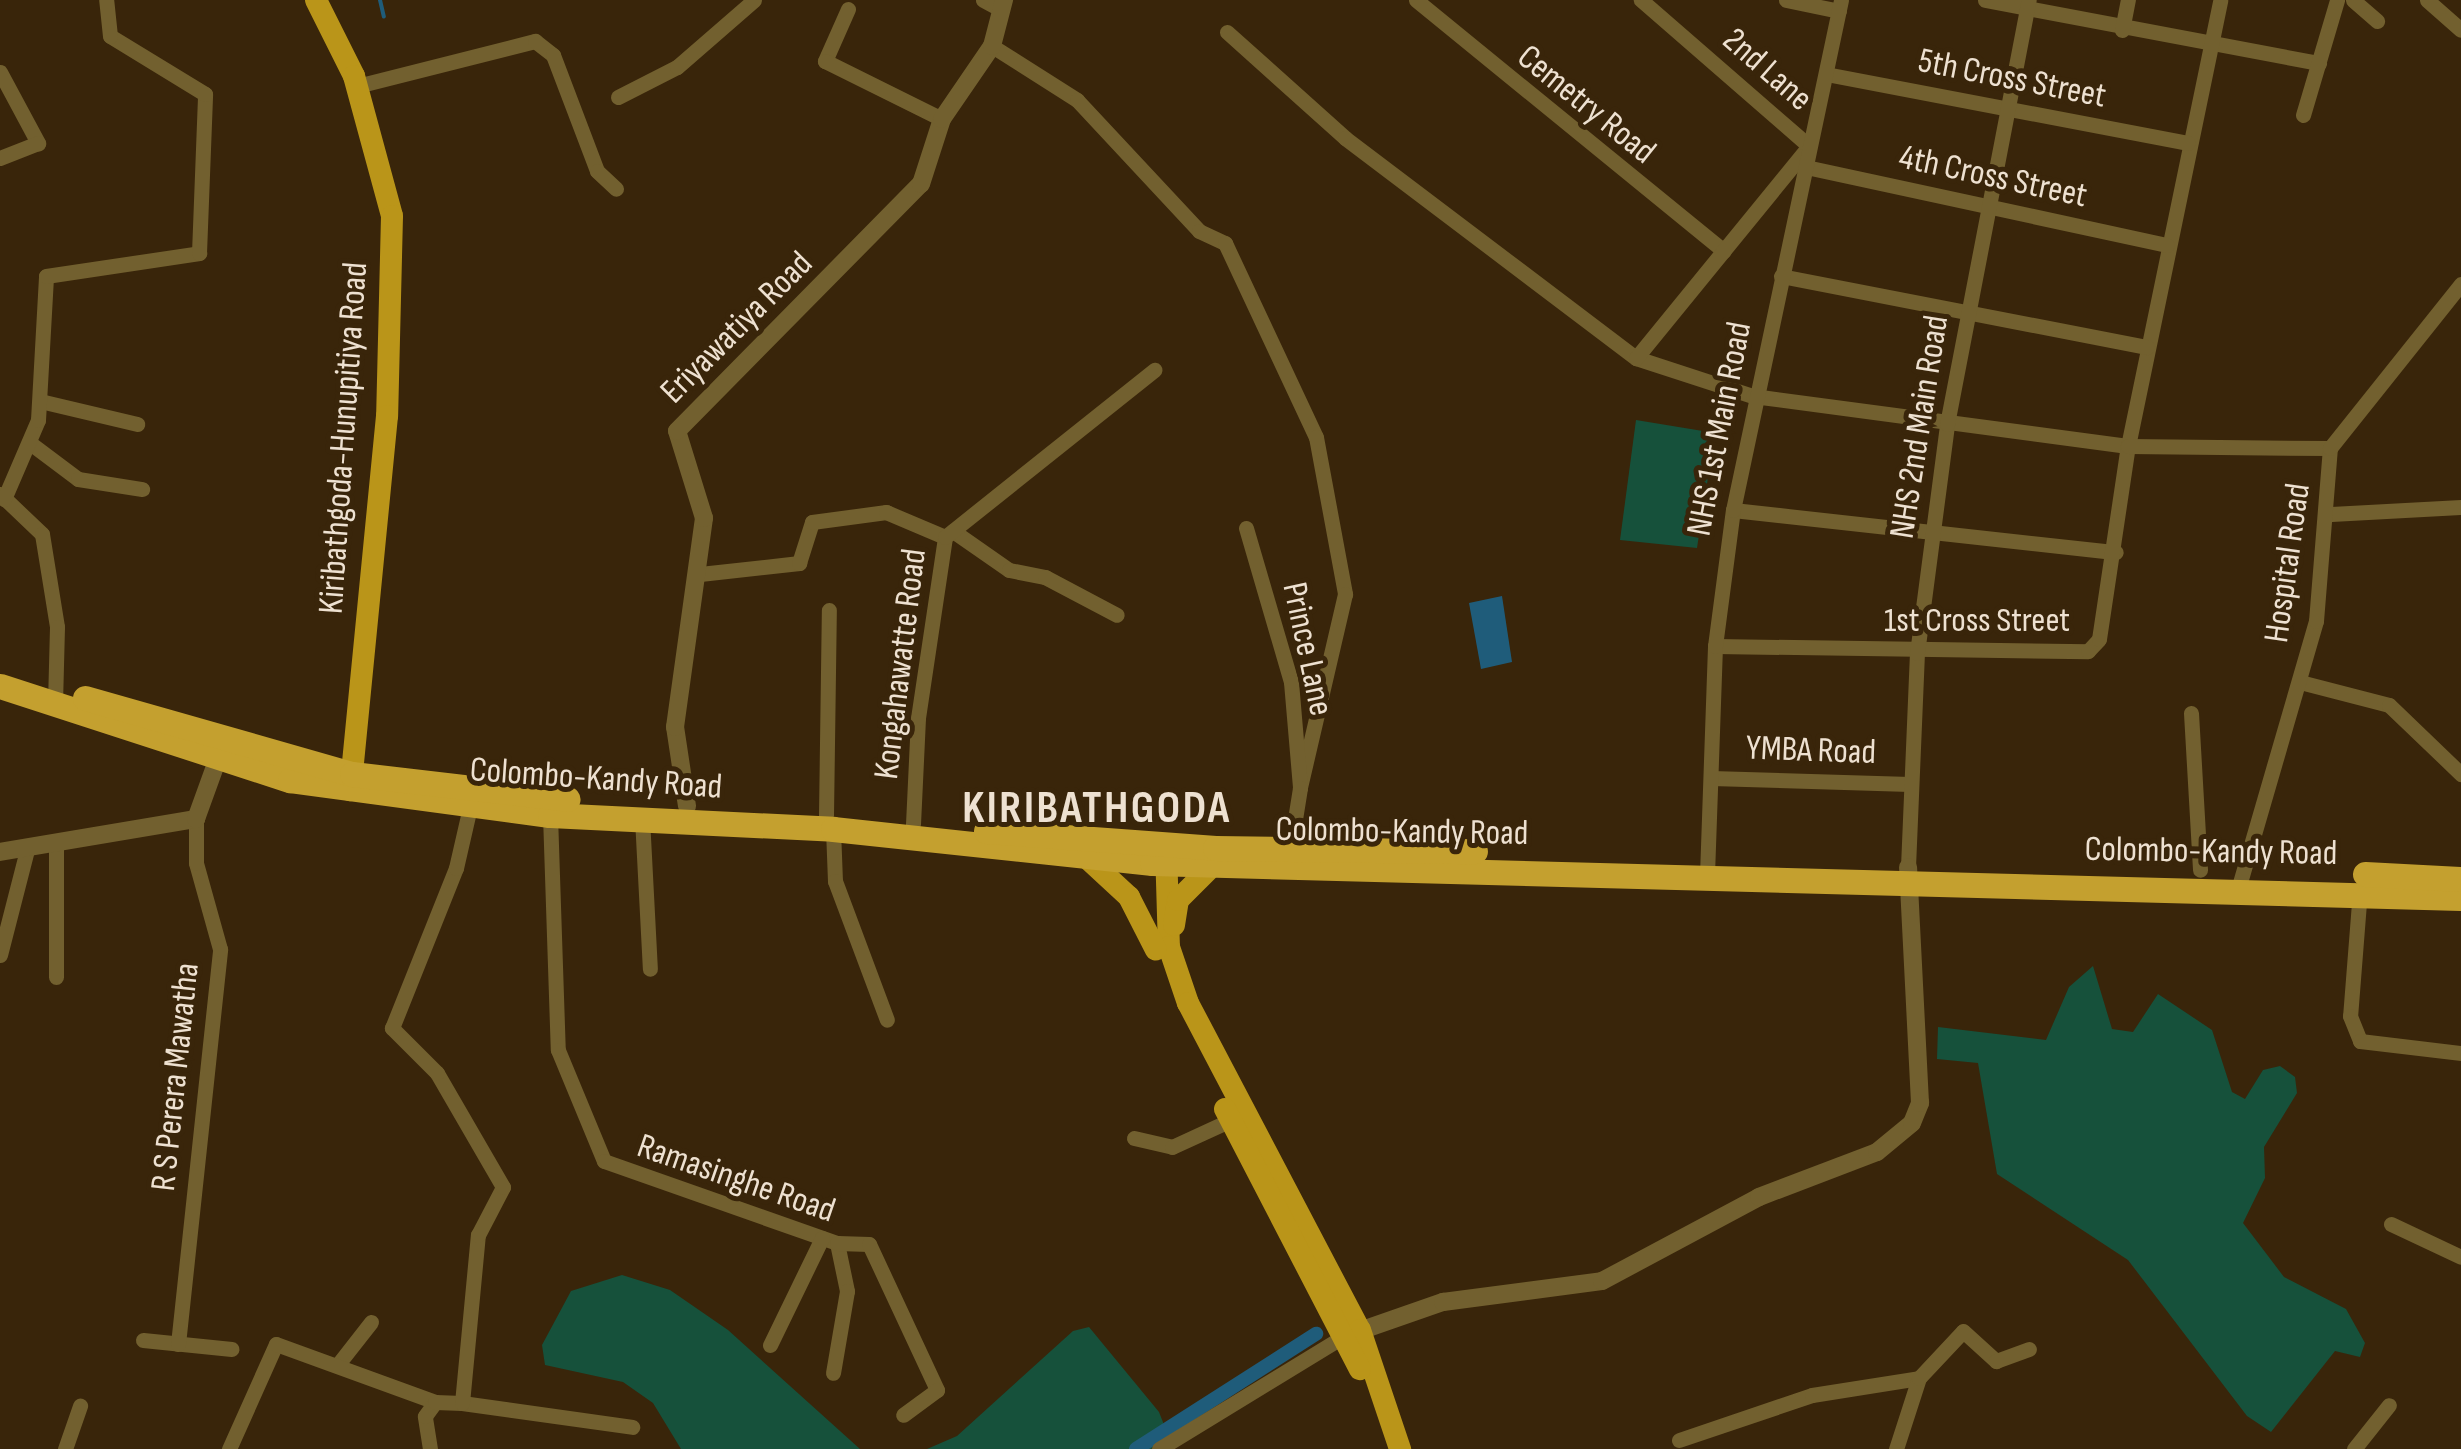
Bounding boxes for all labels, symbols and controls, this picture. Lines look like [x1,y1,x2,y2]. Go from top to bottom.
street label: 2nd Lane [1714,20,1820,120]
street label: Cemetry Road [1508,37,1664,173]
street label: 5th Cross Street [1915,40,2109,118]
street label: 4th Cross Street [1895,137,2091,217]
street label: Eriyawatiya Road [652,243,822,413]
street label: Kiribathgoda-Hunupitiya Road [311,261,377,615]
street label: NHS 2nd Main Road [1882,312,1958,542]
street label: NHS 1st Main Road [1679,319,1761,539]
street label: Hospital Road [2256,481,2320,645]
street label: Kongahawatte Road [866,546,936,782]
street label: Prince Lane [1272,578,1342,720]
street label: 1st Cross Street [1884,600,2070,642]
street label: YMBA Road [1745,728,1877,774]
street label: Colombo-Kandy Road [468,749,724,809]
district label: KIRIBATHGODA [962,782,1232,836]
street label: Colombo-Kandy Road [1275,809,1529,855]
street label: Colombo-Kandy Road [2084,829,2338,875]
street label: R S Perera Mawatha [143,961,209,1193]
street label: Ramasinghe Road [632,1126,840,1232]

